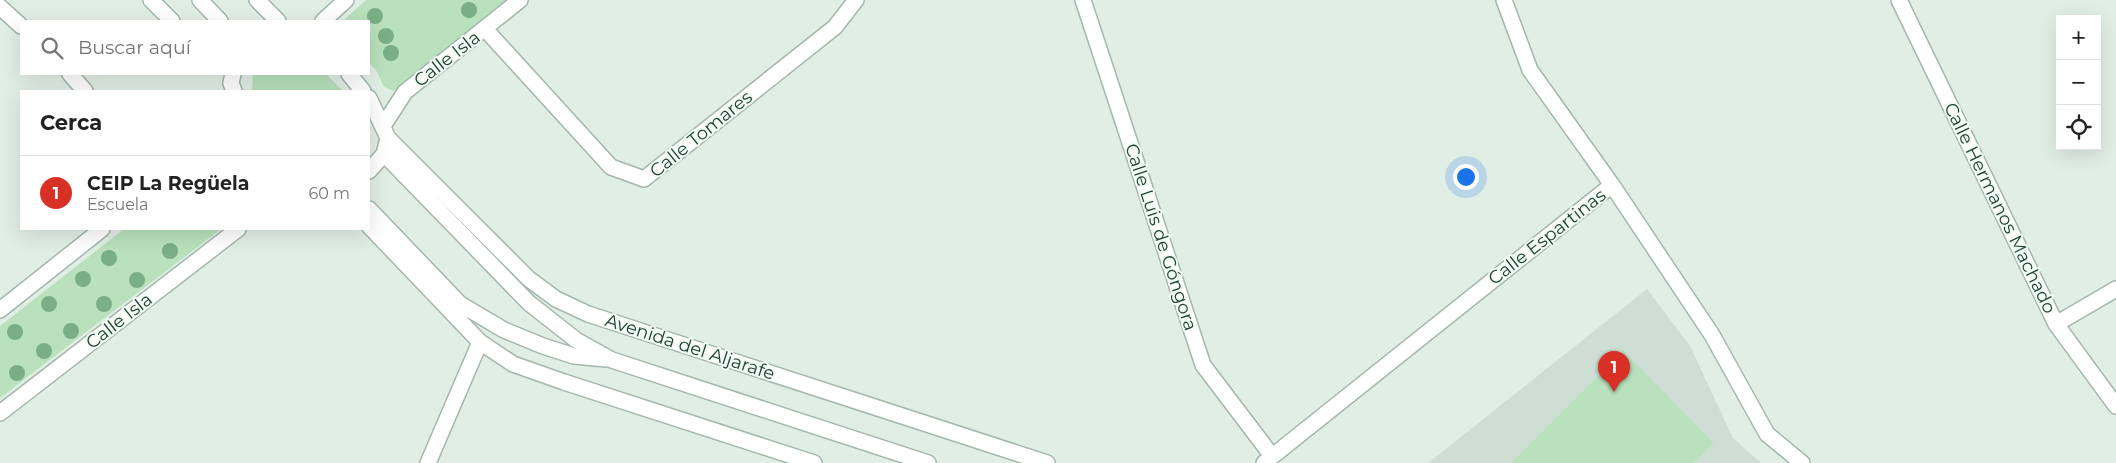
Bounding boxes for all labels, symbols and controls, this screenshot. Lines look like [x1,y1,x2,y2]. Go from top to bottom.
map controls [2056,15,2101,150]
button: + [2056,15,2101,60]
search box [20,20,370,75]
street label: Calle Isla [409,26,485,92]
icon: search [38,34,66,62]
text: Buscar aquí [78,36,191,59]
button: − [2056,60,2101,105]
street label: Calle Tomares [645,86,757,182]
street label: Calle Hermanos Machado [1939,99,2061,317]
button: locate [2056,105,2101,150]
text: Cerca [40,110,102,135]
street label: Calle Luis de Góngora [1120,141,1202,333]
your location [1453,164,1479,190]
text: CEIP La Regüela [87,172,249,195]
text: 1 [53,184,59,203]
text: 60 m [308,184,350,203]
street label: Calle Espartinas [1484,184,1610,290]
text: Escuela [87,195,149,214]
street label: Calle Isla [81,288,157,354]
street label: Avenida del Aljarafe [602,309,778,385]
pin: 1 [1598,351,1630,392]

